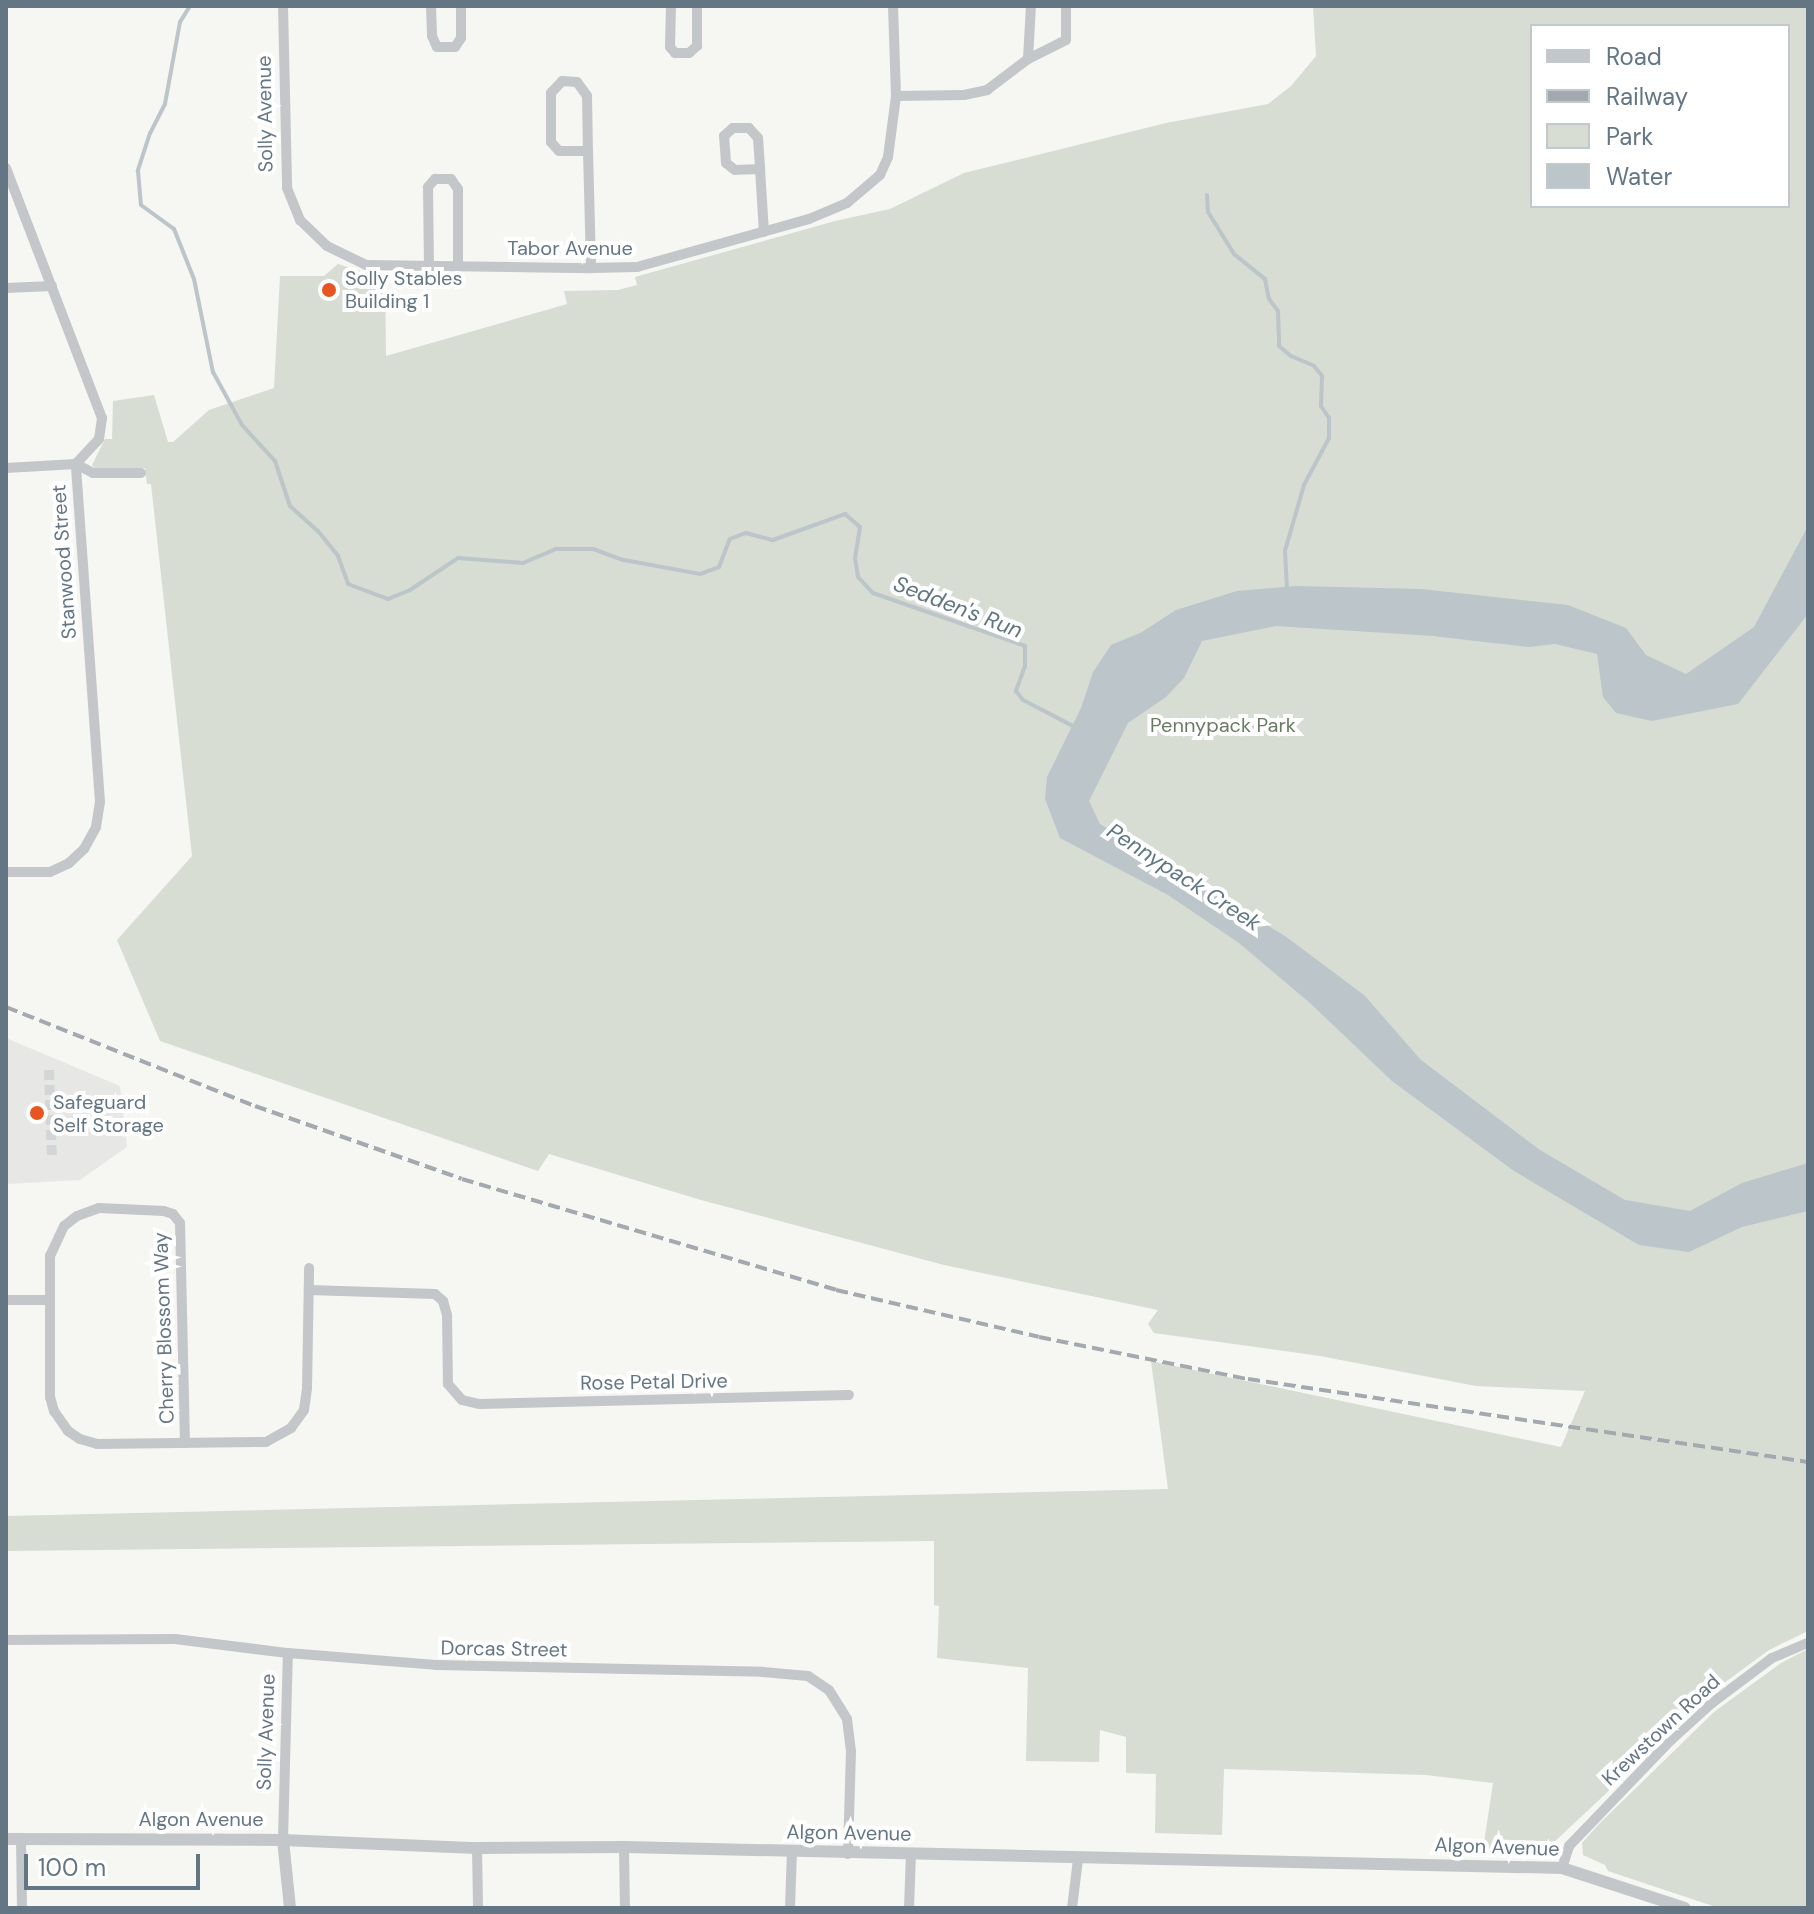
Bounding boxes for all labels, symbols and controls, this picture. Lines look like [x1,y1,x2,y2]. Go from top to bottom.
legend [1530,24,1790,208]
text: Road [1606,41,1662,72]
street label: Solly Avenue [252,55,278,173]
text: Railway [1606,81,1688,112]
text: Park [1606,121,1653,152]
text: Water [1606,161,1672,192]
street label: Tabor Avenue [507,236,633,260]
place label: Solly Stables Building 1 [345,266,463,313]
marker: Solly Stables Building 1 [320,281,338,299]
street label: Stanwood Street [47,484,81,640]
water label: Sedden's Run [890,570,1026,644]
park label: Pennypack Park [1150,713,1296,737]
water label: Pennypack Creek [1102,817,1266,937]
place label: Safeguard Self Storage [53,1090,164,1137]
marker: Safeguard Self Storage [28,1104,46,1122]
street label: Cherry Blossom Way [149,1232,179,1424]
street label: Rose Petal Drive [580,1369,728,1395]
street label: Dorcas Street [440,1636,568,1662]
street label: Krewstown Road [1597,1669,1725,1791]
street label: Solly Avenue [252,1673,280,1791]
street label: Algon Avenue [138,1807,264,1831]
street label: Algon Avenue [786,1820,912,1846]
street label: Algon Avenue [1434,1833,1560,1861]
scale bar [28,1838,204,1888]
text: 100 m [38,1852,106,1883]

